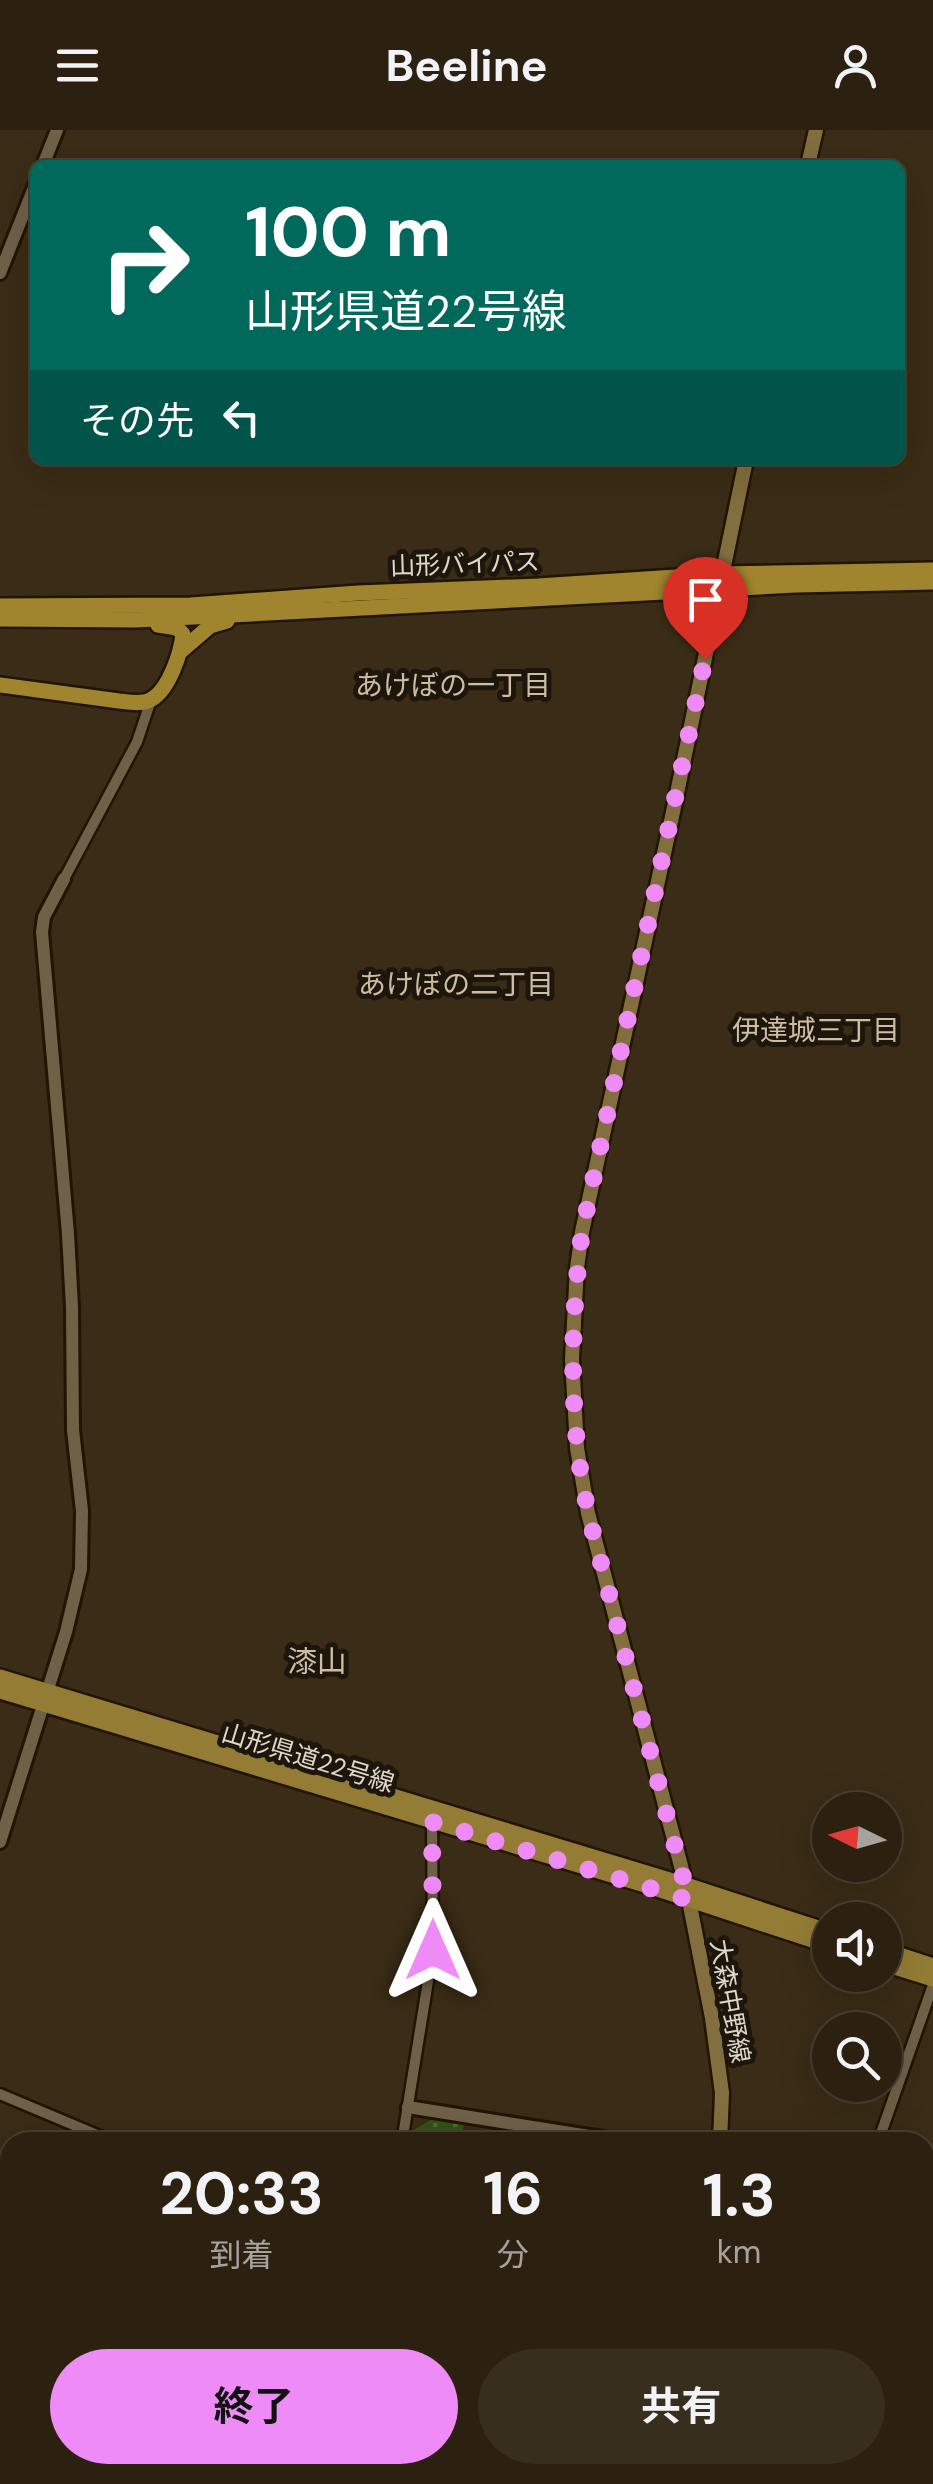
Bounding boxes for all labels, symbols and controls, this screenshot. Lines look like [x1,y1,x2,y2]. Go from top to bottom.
text: Beeline [385,36,548,95]
icon: menu [50,38,105,93]
icon: person [828,38,883,93]
text: 100 m [245,187,451,278]
icon: right [80,200,210,330]
text: 山形県道22号線 [245,282,567,341]
icon: left [214,390,269,445]
text: その先 [80,396,194,446]
street label: 山形バイパス [390,545,540,583]
pin [663,557,748,660]
icon: arrive [678,572,733,627]
district label: あけぼの一丁目 [355,667,551,704]
district label: あけぼの二丁目 [358,966,554,1003]
district label: 伊達城三丁目 [732,1012,900,1049]
district label: 漆山 [287,1642,347,1681]
street label: 山形県道22号線 [218,1716,398,1800]
north arrow [812,1792,902,1882]
map controls [812,1792,902,2102]
position arrow [381,1898,485,2002]
button: sound [812,1902,902,1992]
street label: 大森中野線 [703,1937,757,2065]
button: search [812,2012,902,2102]
text: 20:33 [159,2154,324,2233]
text: 16 [483,2154,543,2233]
text: 1.3 [702,2156,776,2235]
text: km [717,2231,761,2273]
text: 到着 [210,2234,274,2276]
text: 分 [497,2234,529,2276]
button: 終了 [50,2349,458,2464]
button: 共有 [478,2349,885,2464]

